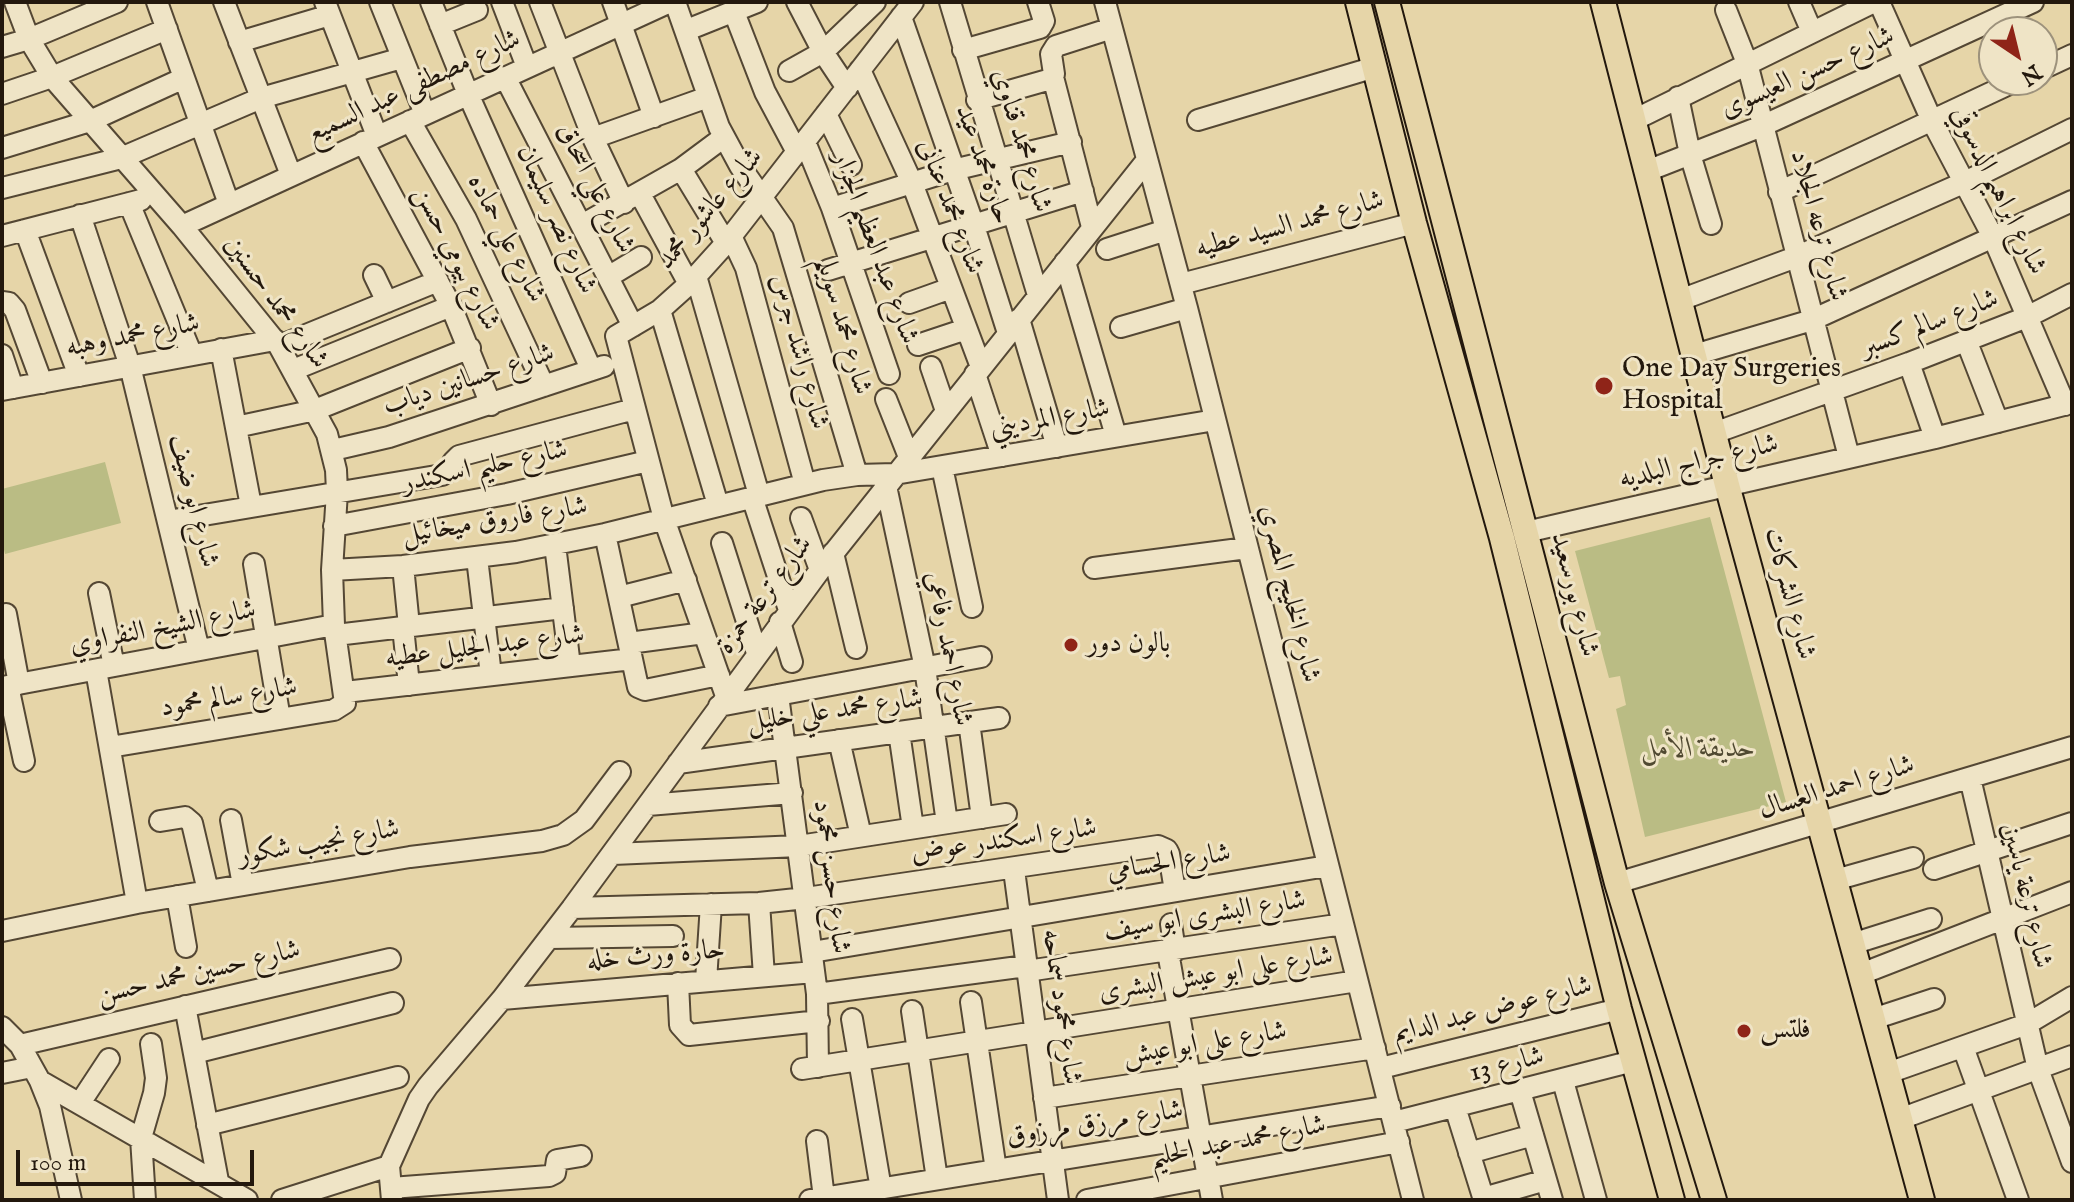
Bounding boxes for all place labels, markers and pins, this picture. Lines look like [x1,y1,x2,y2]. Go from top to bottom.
place label: One Day Surgeries Hospital [1622,353,1841,419]
marker: One Day Surgeries Hospital [1593,375,1615,397]
place label: بالون دور [1087,628,1170,662]
marker: بالون دور [1062,636,1080,654]
place label: فلتس [1760,1014,1811,1048]
marker: فلتس [1735,1022,1753,1040]

